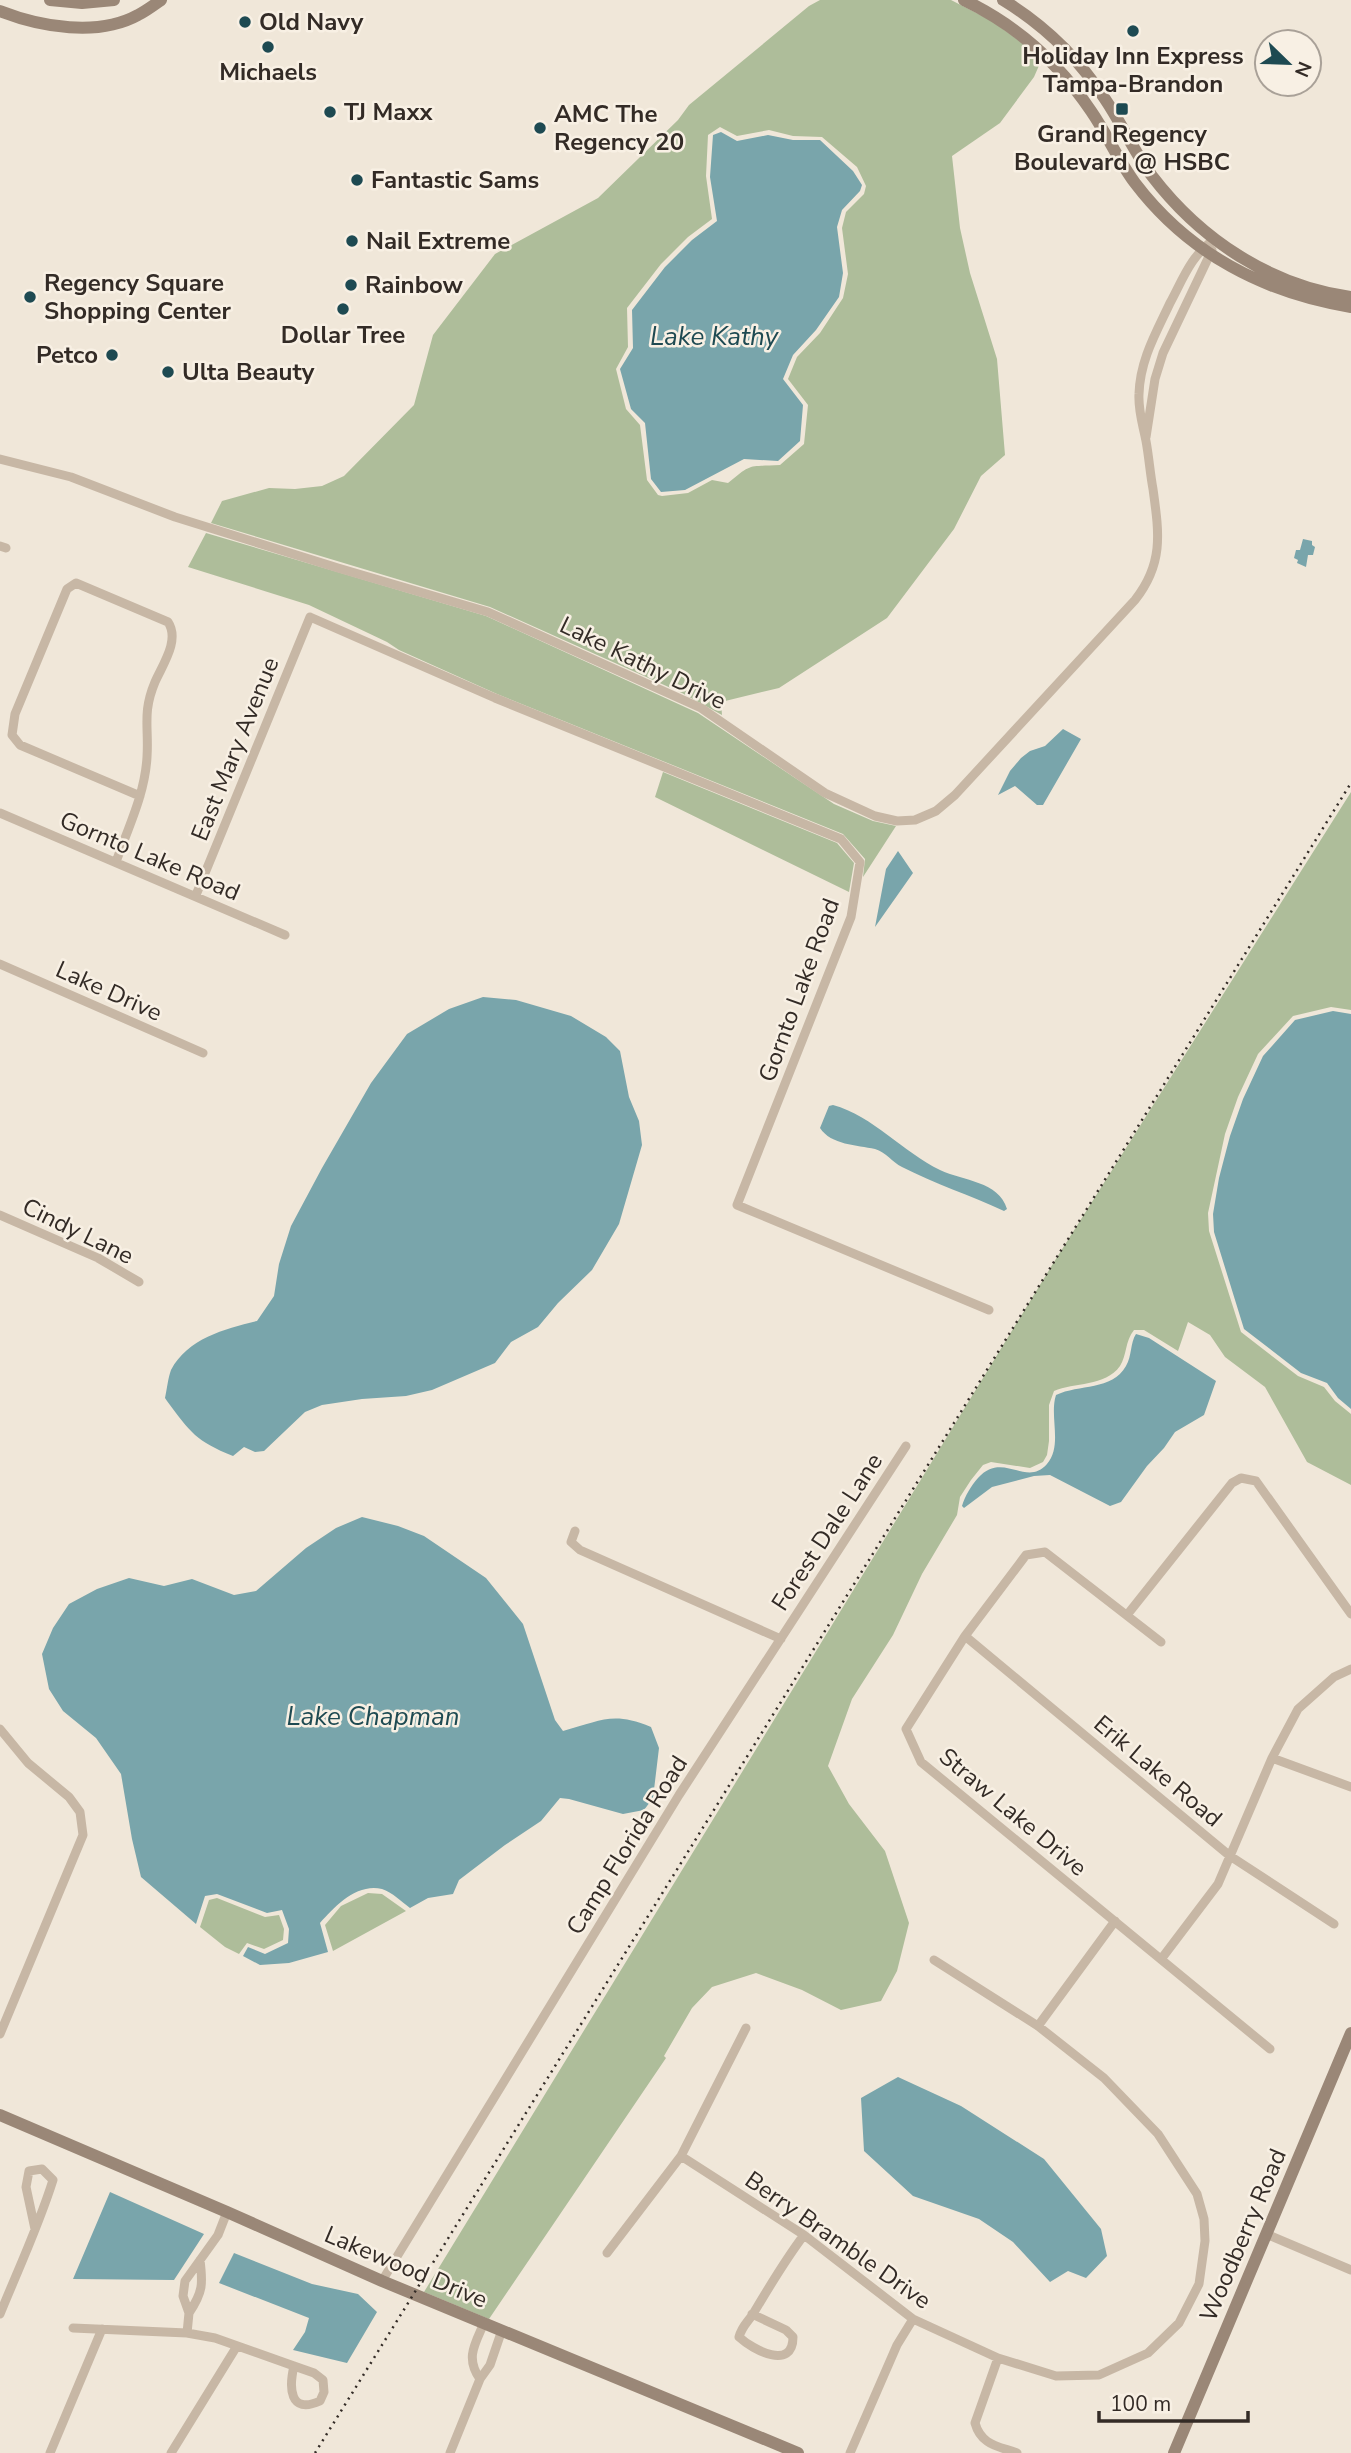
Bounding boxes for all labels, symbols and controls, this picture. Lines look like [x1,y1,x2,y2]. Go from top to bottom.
place label: Old Navy [259,6,364,38]
marker: Old Navy [237,14,253,30]
marker: Holiday Inn Express Tampa-Brandon [1125,23,1141,39]
north arrow [1253,28,1323,98]
marker: Michaels [260,39,276,55]
place label: Holiday Inn Express Tampa-Brandon [1022,40,1244,100]
place label: Michaels [219,56,317,88]
text: N [1288,58,1317,81]
place label: TJ Maxx [344,96,434,128]
place label: AMC The Regency 20 [554,98,684,158]
marker: Grand Regency Boulevard @ HSBC [1114,101,1130,117]
marker: TJ Maxx [322,104,338,120]
place label: Grand Regency Boulevard @ HSBC [1014,118,1230,178]
marker: AMC The Regency 20 [532,120,548,136]
place label: Fantastic Sams [371,164,539,196]
marker: Fantastic Sams [349,172,365,188]
place label: Nail Extreme [366,225,510,257]
marker: Nail Extreme [344,233,360,249]
place label: Regency Square Shopping Center [44,267,232,327]
place label: Rainbow [365,269,464,301]
marker: Rainbow [343,277,359,293]
marker: Regency Square Shopping Center [22,289,38,305]
marker: Dollar Tree [335,301,351,317]
place label: Dollar Tree [281,319,405,351]
water label: Lake Kathy [650,319,780,354]
place label: Petco [36,339,98,371]
marker: Petco [104,347,120,363]
place label: Ulta Beauty [182,356,315,388]
marker: Ulta Beauty [160,364,176,380]
street label: Lake Kathy Drive [554,609,732,717]
street label: East Mary Avenue [184,652,286,846]
street label: Gornto Lake Road [55,804,245,908]
street label: Gornto Lake Road [751,894,847,1086]
street label: Lake Drive [51,953,167,1029]
street label: Cindy Lane [17,1190,139,1272]
street label: Forest Dale Lane [764,1447,890,1617]
water label: Lake Chapman [286,1699,460,1734]
street label: Erik Lake Road [1087,1708,1229,1834]
street label: Straw Lake Drive [932,1741,1094,1883]
street label: Camp Florida Road [559,1749,695,1941]
street label: Woodberry Road [1192,2144,1294,2326]
street label: Berry Bramble Drive [739,2164,937,2316]
street label: Lakewood Drive [320,2218,492,2316]
scale bar [1099,2380,1248,2424]
text: 100 m [1110,2390,1171,2418]

